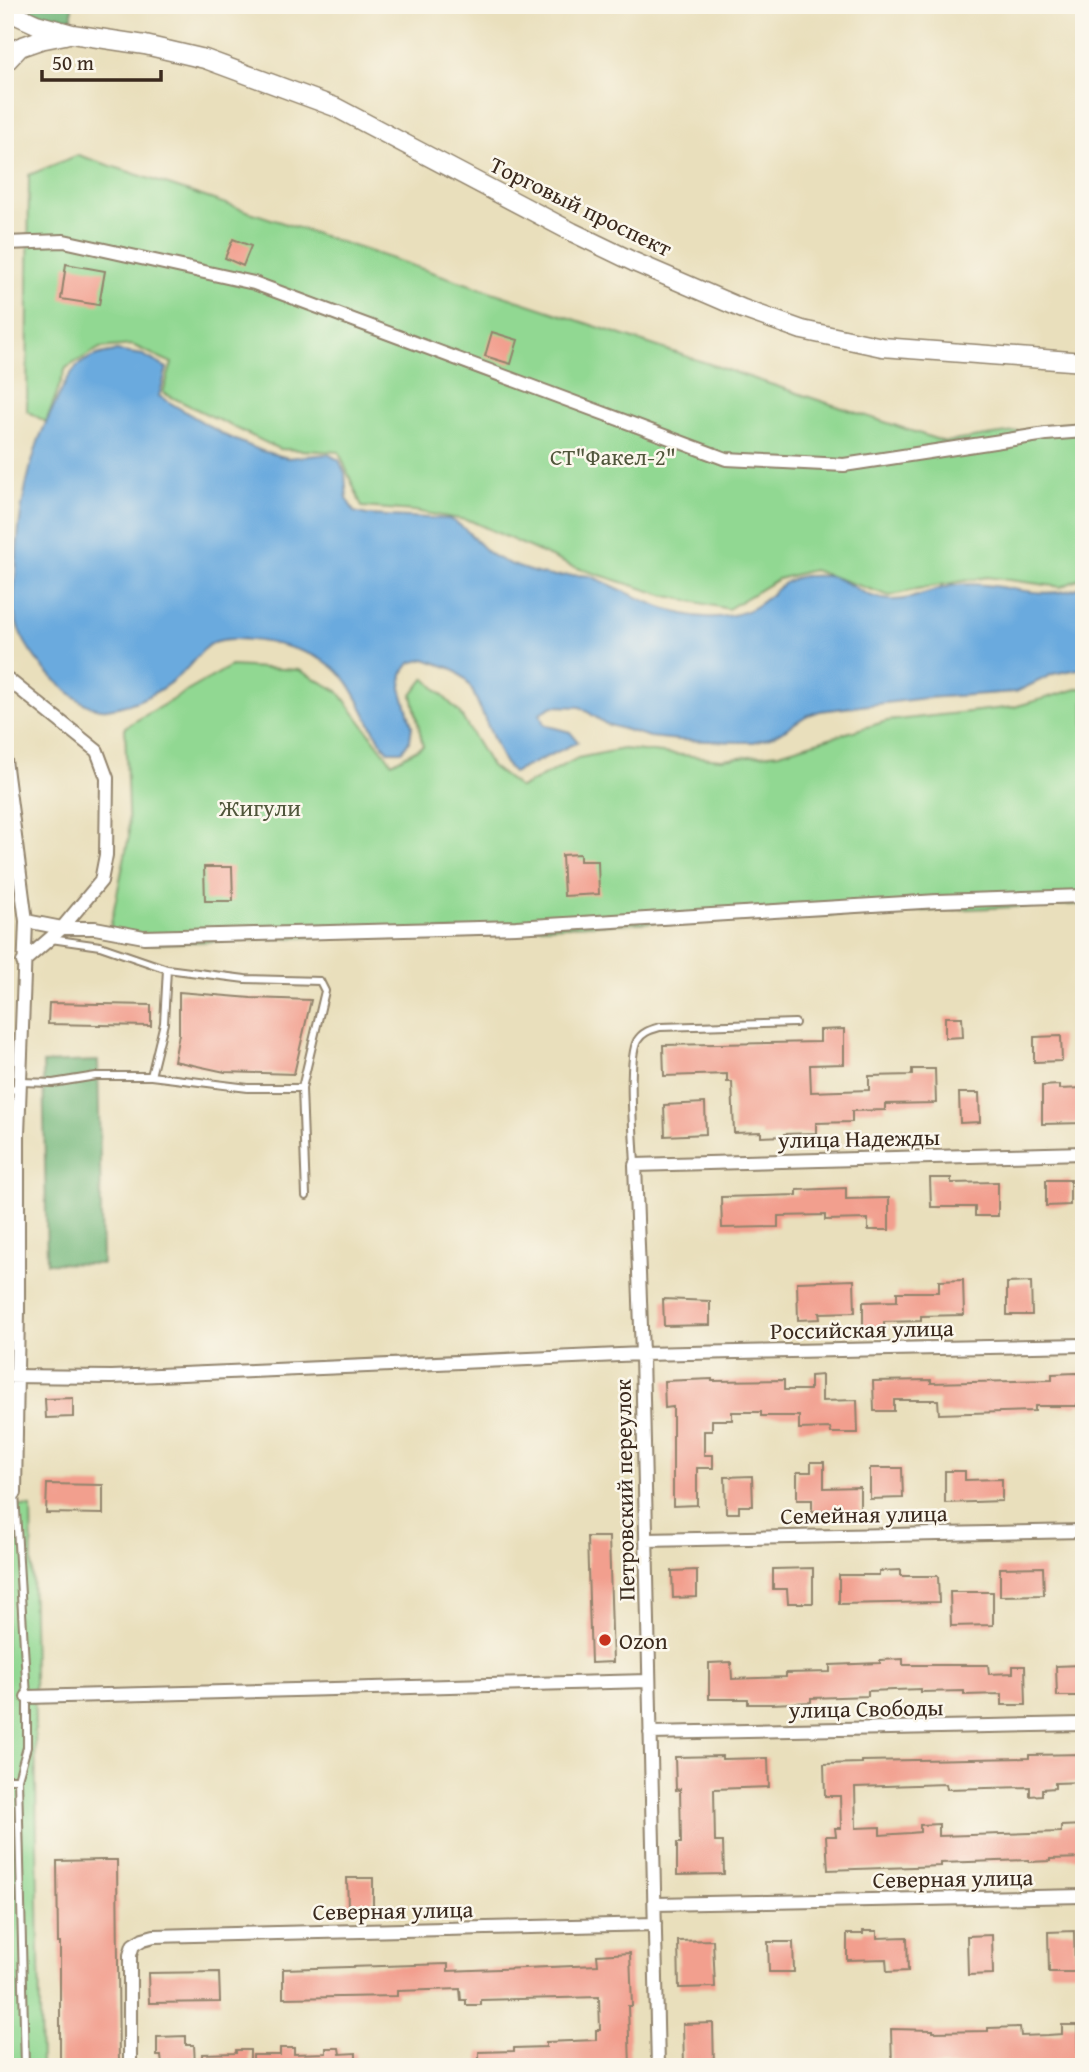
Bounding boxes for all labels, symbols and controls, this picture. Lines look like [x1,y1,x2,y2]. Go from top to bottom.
scale bar [42,38,161,82]
text: 50 m [52,47,94,78]
street label: Торговый проспект [484,148,678,264]
park label: СТ"Факел-2" [550,440,676,473]
park label: Жигули [218,791,301,824]
street label: улица Надежды [777,1120,940,1156]
street label: Российская улица [770,1311,954,1347]
street label: Петровский переулок [606,1379,642,1601]
street label: Семейная улица [780,1496,948,1532]
place label: Ozon [619,1624,668,1657]
marker: Ozon [597,1632,613,1648]
street label: улица Свободы [787,1690,944,1726]
street label: Северная улица [872,1860,1034,1896]
street label: Северная улица [312,1892,474,1928]

